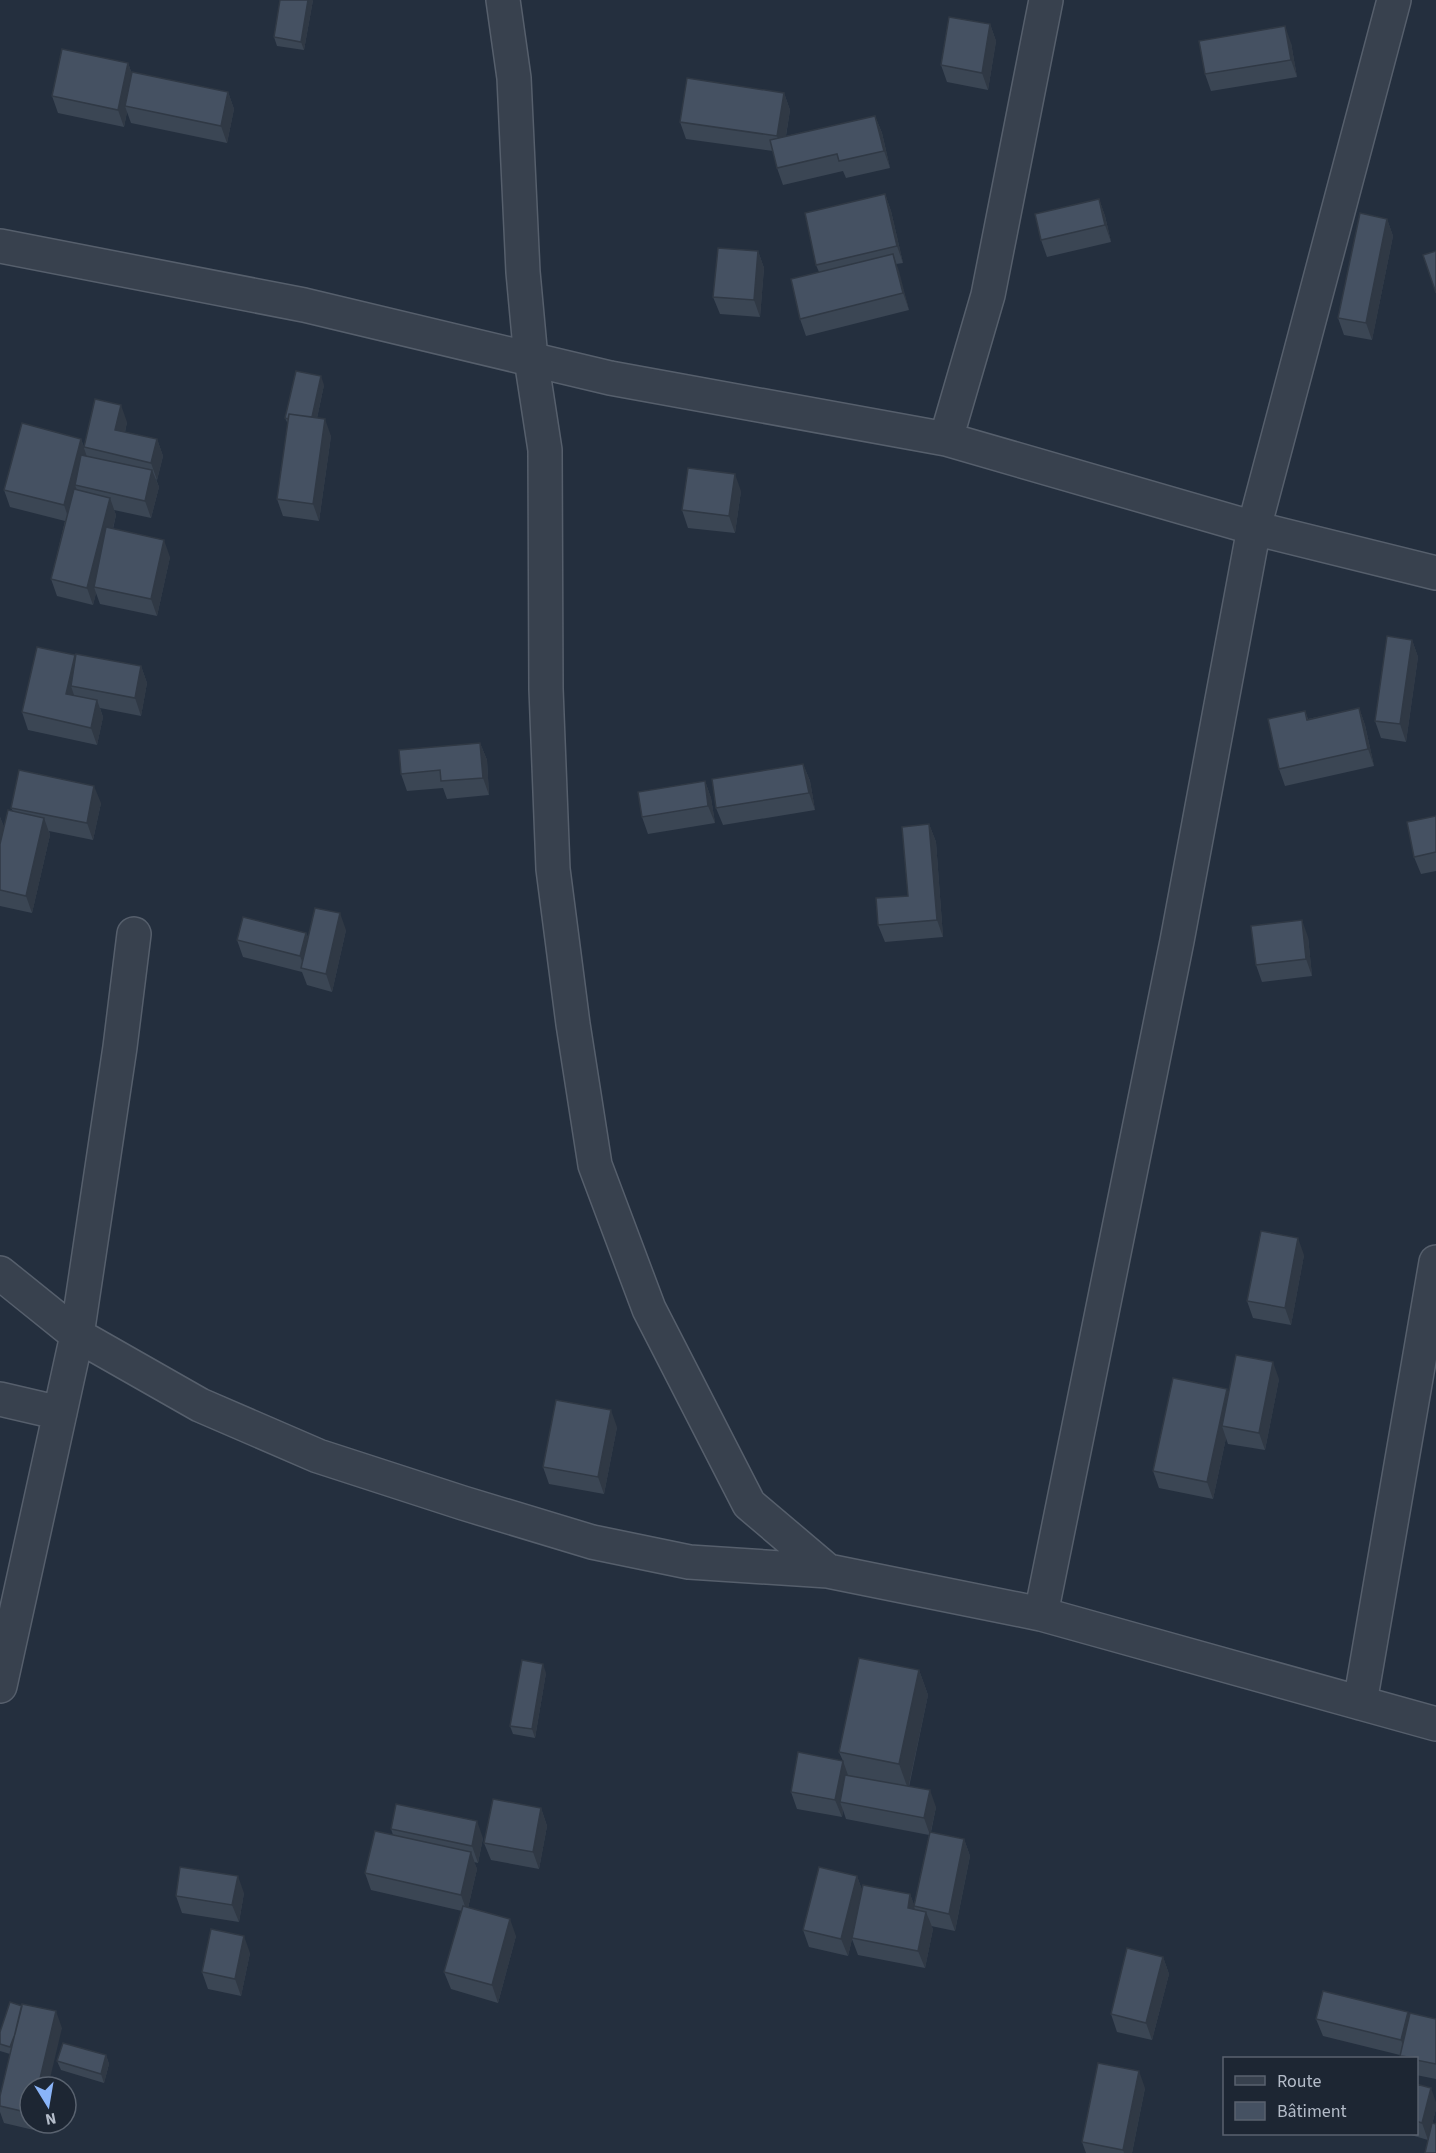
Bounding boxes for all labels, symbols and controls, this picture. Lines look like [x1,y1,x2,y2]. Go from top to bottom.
legend [1223,2057,1418,2135]
text: Route [1277,2069,1321,2094]
north arrow [18,2075,78,2135]
text: Bâtiment [1277,2099,1347,2124]
text: N [43,2107,58,2131]

